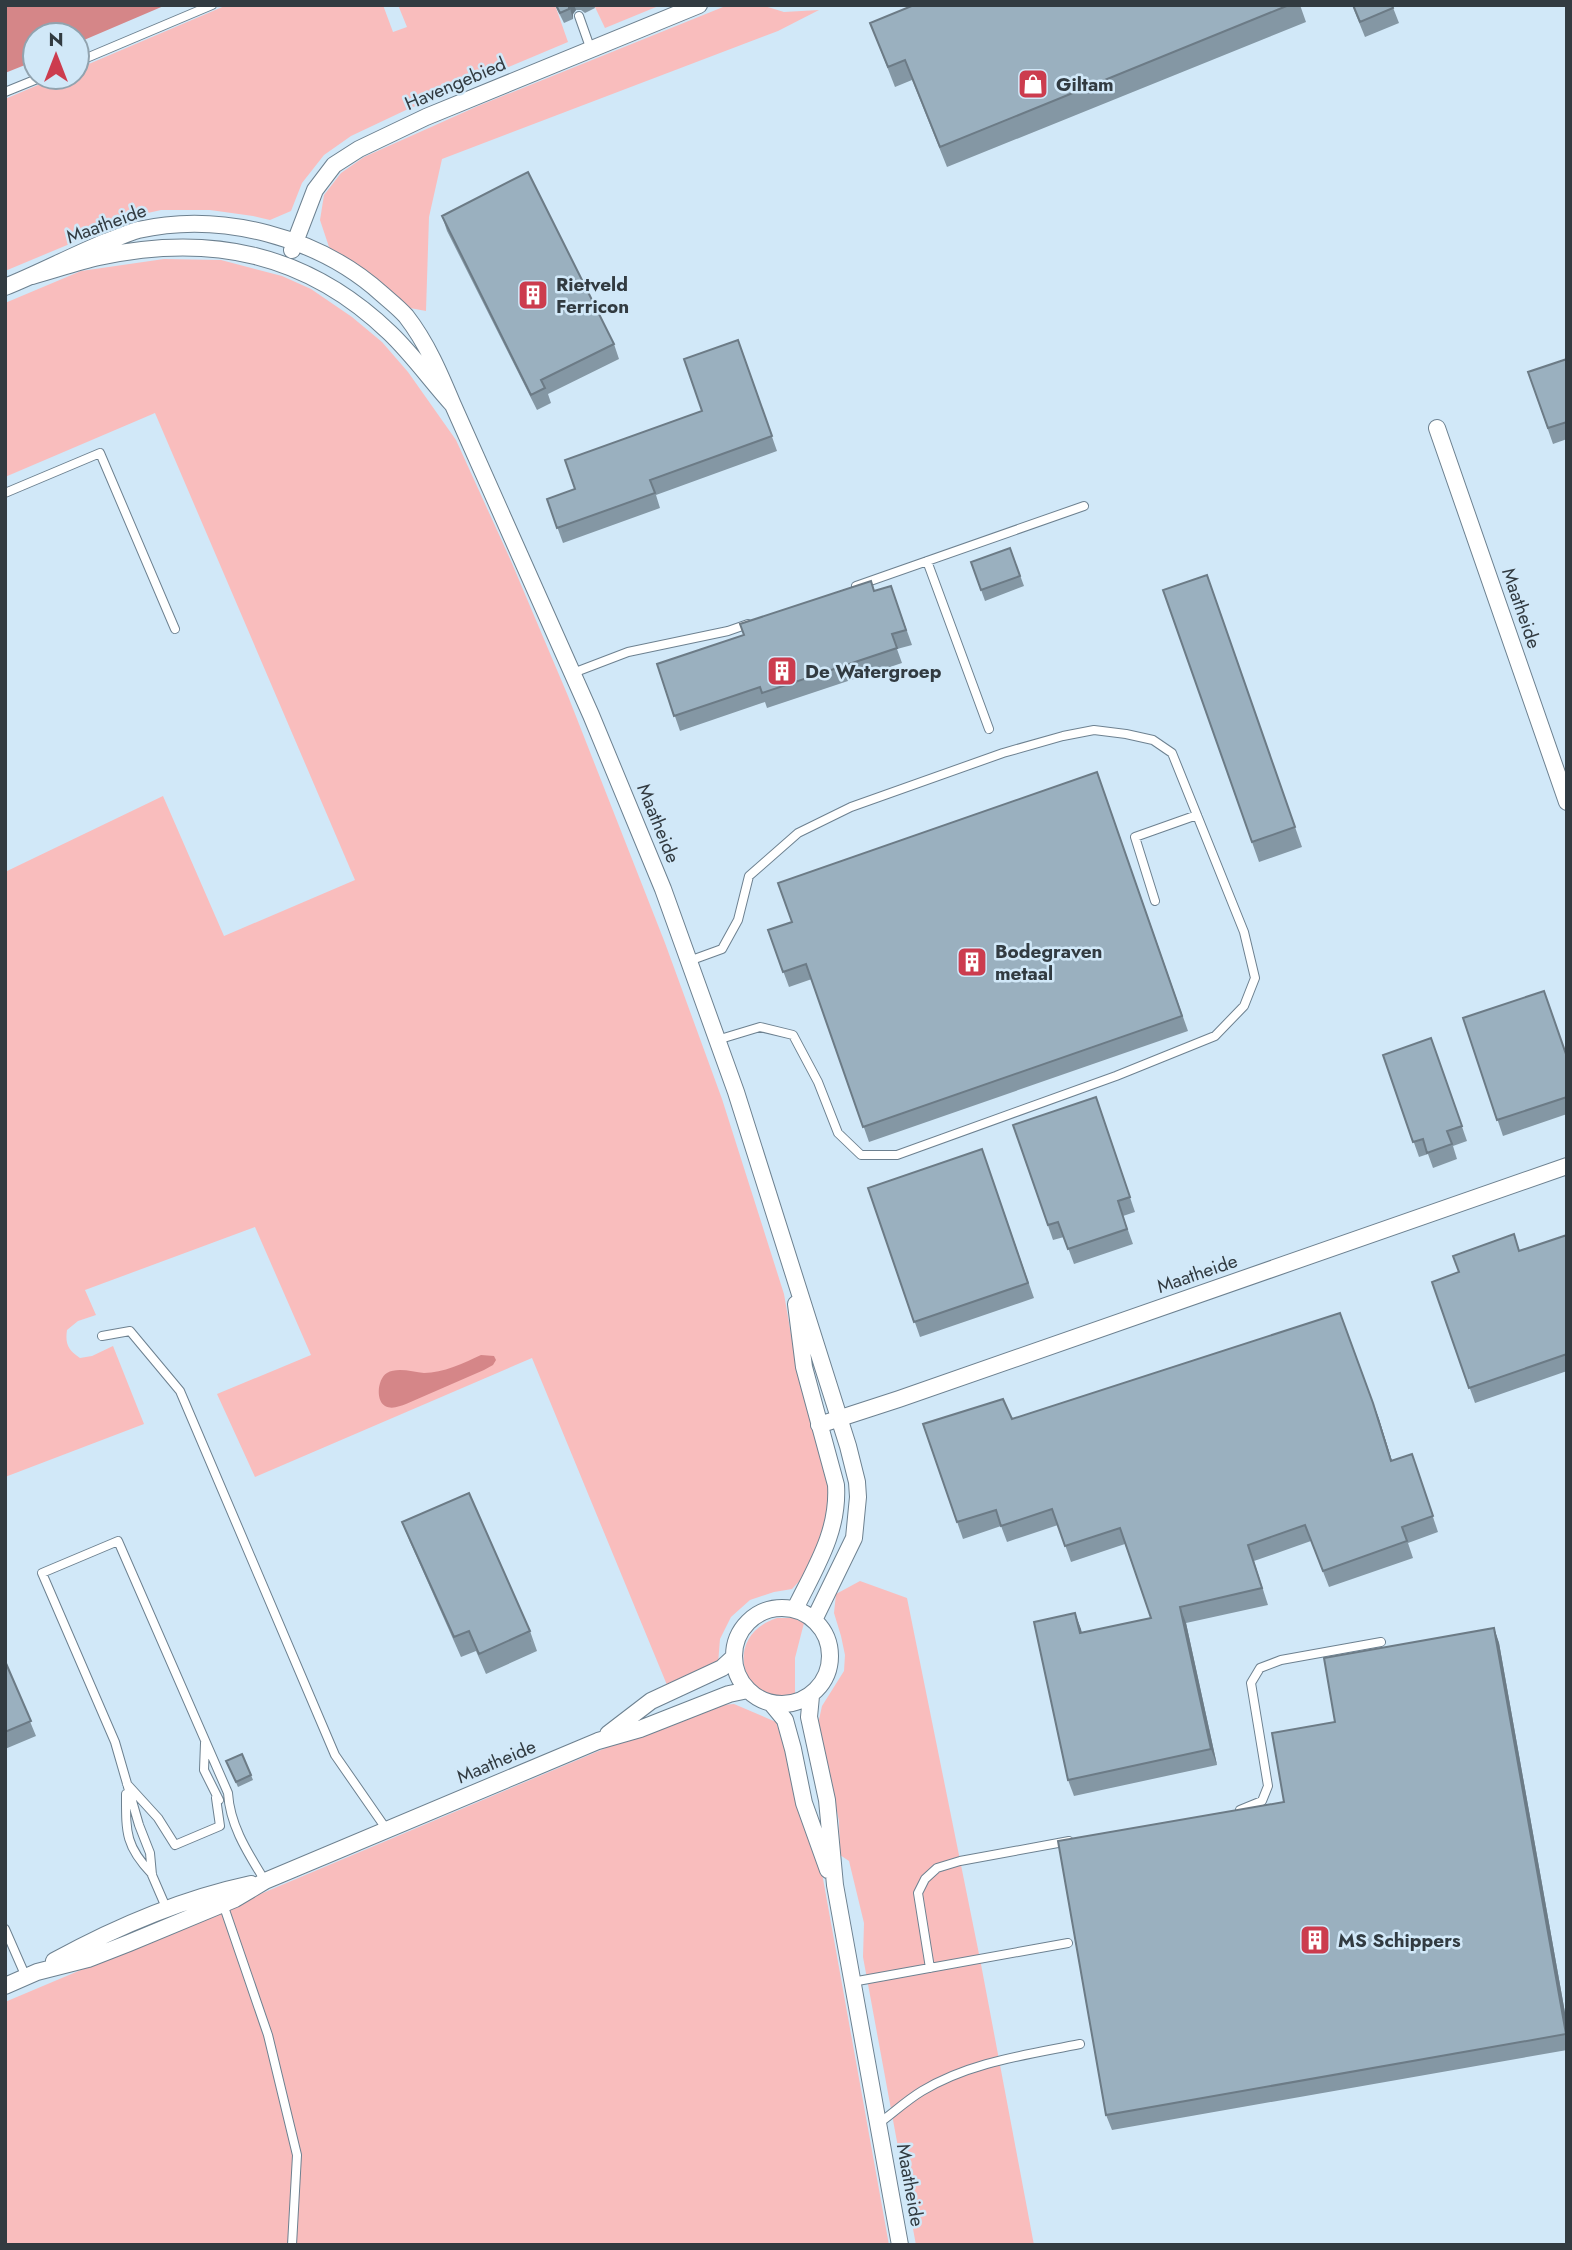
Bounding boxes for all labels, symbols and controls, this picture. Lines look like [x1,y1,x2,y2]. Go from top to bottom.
north arrow [21,21,91,91]
text: N [48,26,64,53]
street label: Havengebied [400,50,510,117]
shop icon: Giltam [1016,67,1050,101]
place label: Giltam [1056,71,1114,98]
street label: Maatheide [62,196,150,250]
place label: Rietveld Ferricon [556,271,629,320]
building icon: Rietveld Ferricon [516,278,550,312]
street label: Maatheide [1495,564,1548,652]
building icon: De Watergroep [765,654,799,688]
place label: De Watergroep [805,658,942,685]
street label: Maatheide [630,779,687,867]
place label: Bodegraven metaal [995,938,1103,987]
building icon: Bodegraven metaal [955,945,989,979]
street label: Maatheide [1153,1247,1241,1300]
street label: Maatheide [452,1733,540,1790]
building icon: MS Schippers [1298,1923,1332,1957]
place label: MS Schippers [1338,1927,1461,1954]
street label: Maatheide [890,2142,931,2229]

